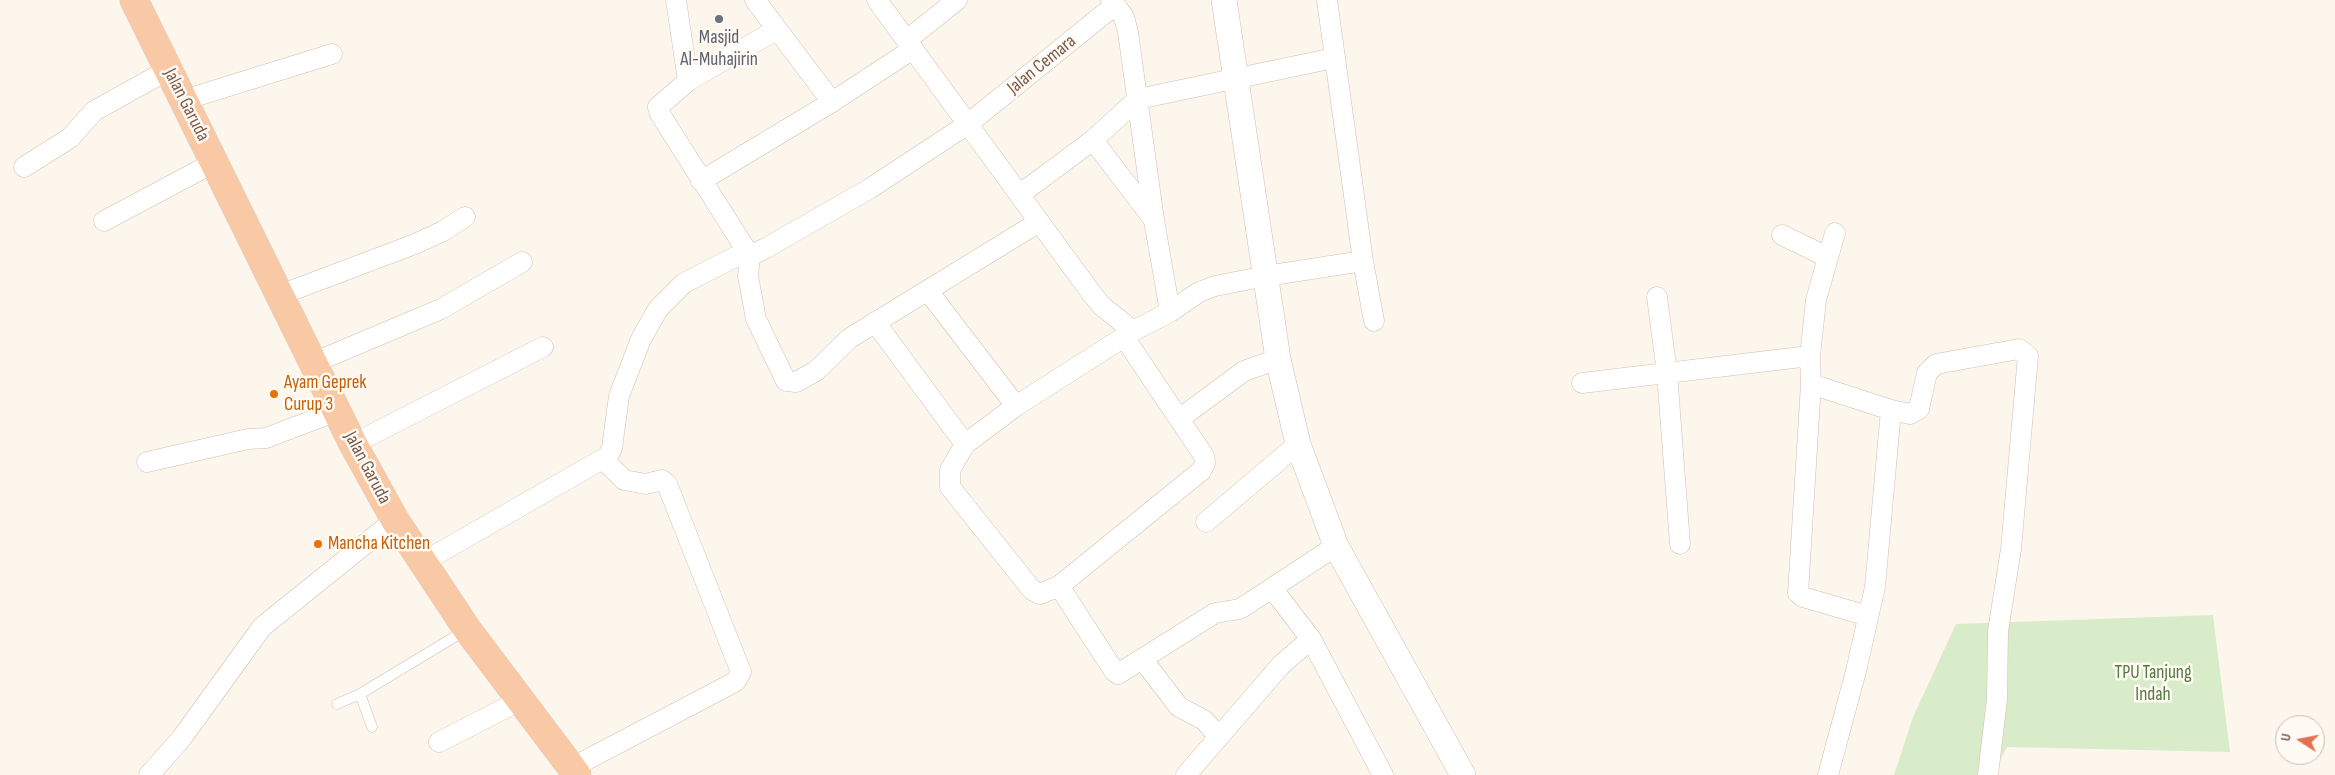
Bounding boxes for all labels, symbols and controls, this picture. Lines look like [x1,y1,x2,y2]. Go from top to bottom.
marker: Masjid Al-Muhajirin [713,13,725,25]
place label: Masjid Al-Muhajirin [680,27,758,71]
street label: Jalan Cemara [1003,30,1081,100]
street label: Jalan Garuda [158,65,214,145]
place label: Ayam Geprek Curup 3 [284,372,367,416]
marker: Ayam Geprek Curup 3 [268,388,280,400]
street label: Jalan Garuda [338,428,396,508]
place label: Mancha Kitchen [328,533,430,555]
marker: Mancha Kitchen [312,538,324,550]
park label: TPU Tanjung Indah [2114,662,2192,706]
north arrow [2275,715,2325,765]
text: U [2277,732,2295,742]

